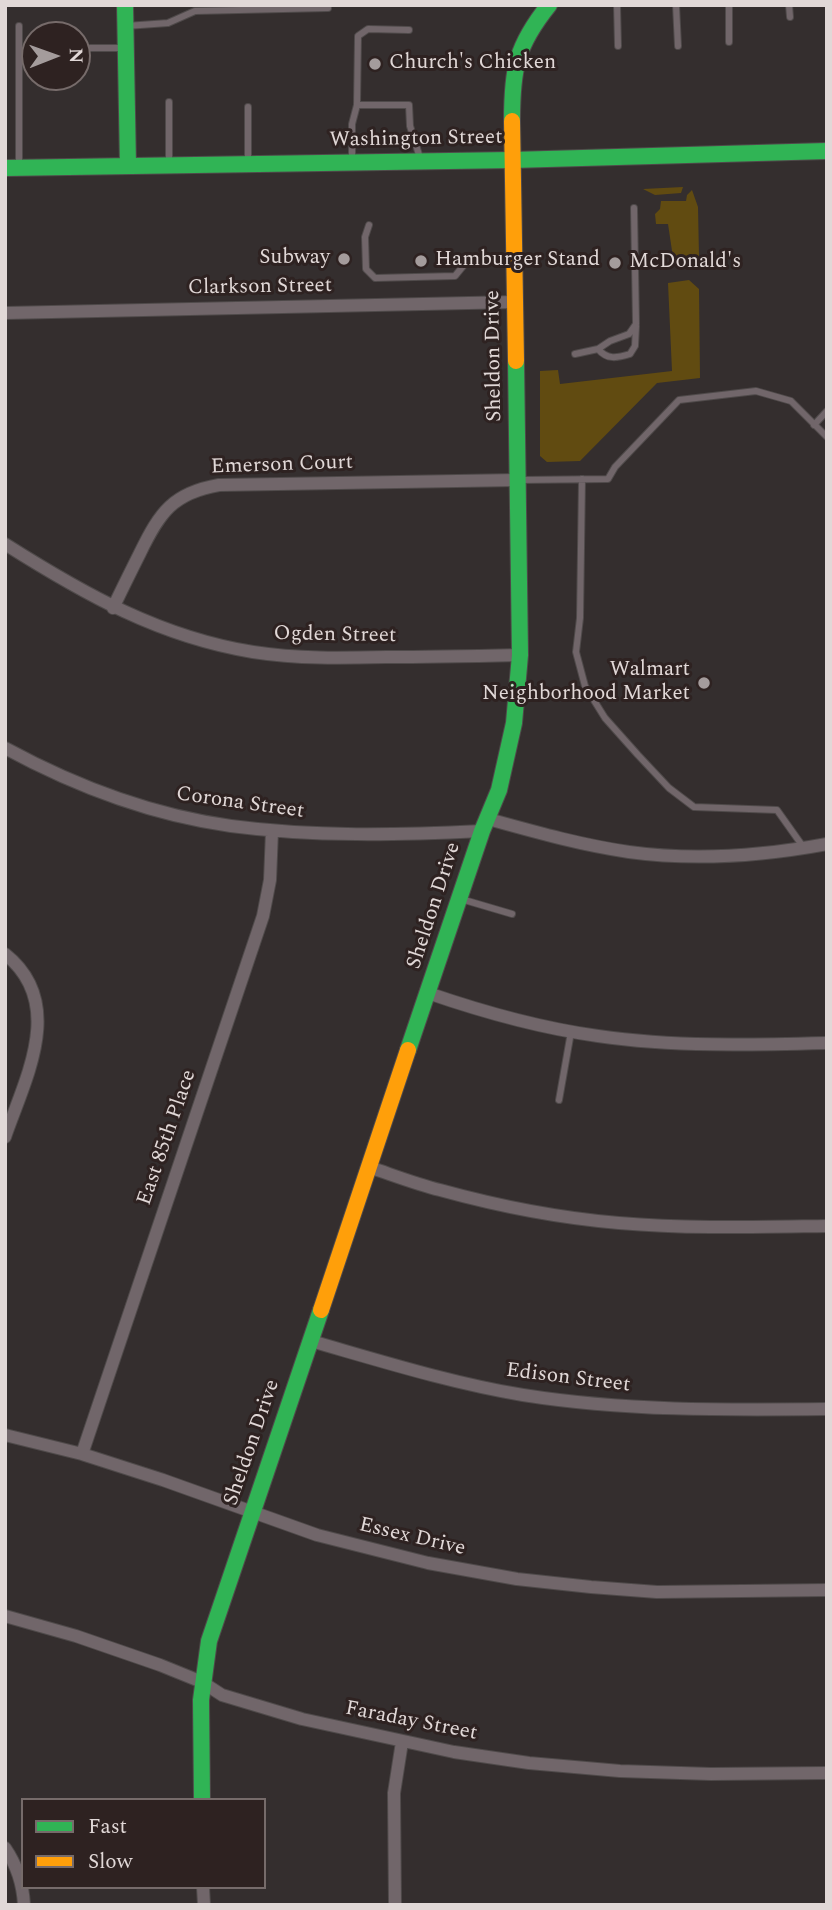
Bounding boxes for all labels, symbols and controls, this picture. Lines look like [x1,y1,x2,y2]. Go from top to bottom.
north arrow [21,21,91,91]
text: N [61,48,90,64]
place label: Church's Chicken [389,51,556,77]
marker: Church's Chicken [367,56,383,72]
street label: Washington Street [329,126,503,154]
place label: Subway [259,246,330,272]
place label: Hamburger Stand [435,248,600,274]
place label: McDonald's [629,250,741,276]
marker: Subway [336,251,352,267]
marker: Hamburger Stand [413,253,429,269]
marker: McDonald's [607,255,623,271]
street label: Clarkson Street [188,274,332,302]
street label: Sheldon Drive [481,290,509,422]
street label: Emerson Court [210,451,354,481]
street label: Ogden Street [273,622,397,650]
place label: Walmart Neighborhood Market [482,658,690,708]
marker: Walmart Neighborhood Market [696,675,712,691]
street label: Corona Street [174,783,306,825]
street label: Sheldon Drive [403,839,467,973]
street label: East 85th Place [133,1067,203,1209]
street label: Edison Street [504,1359,632,1399]
street label: Sheldon Drive [220,1377,286,1509]
street label: Essex Drive [356,1513,468,1563]
street label: Faraday Street [343,1697,479,1747]
legend [21,1798,266,1889]
text: Fast [88,1811,127,1843]
text: Slow [88,1846,132,1878]

